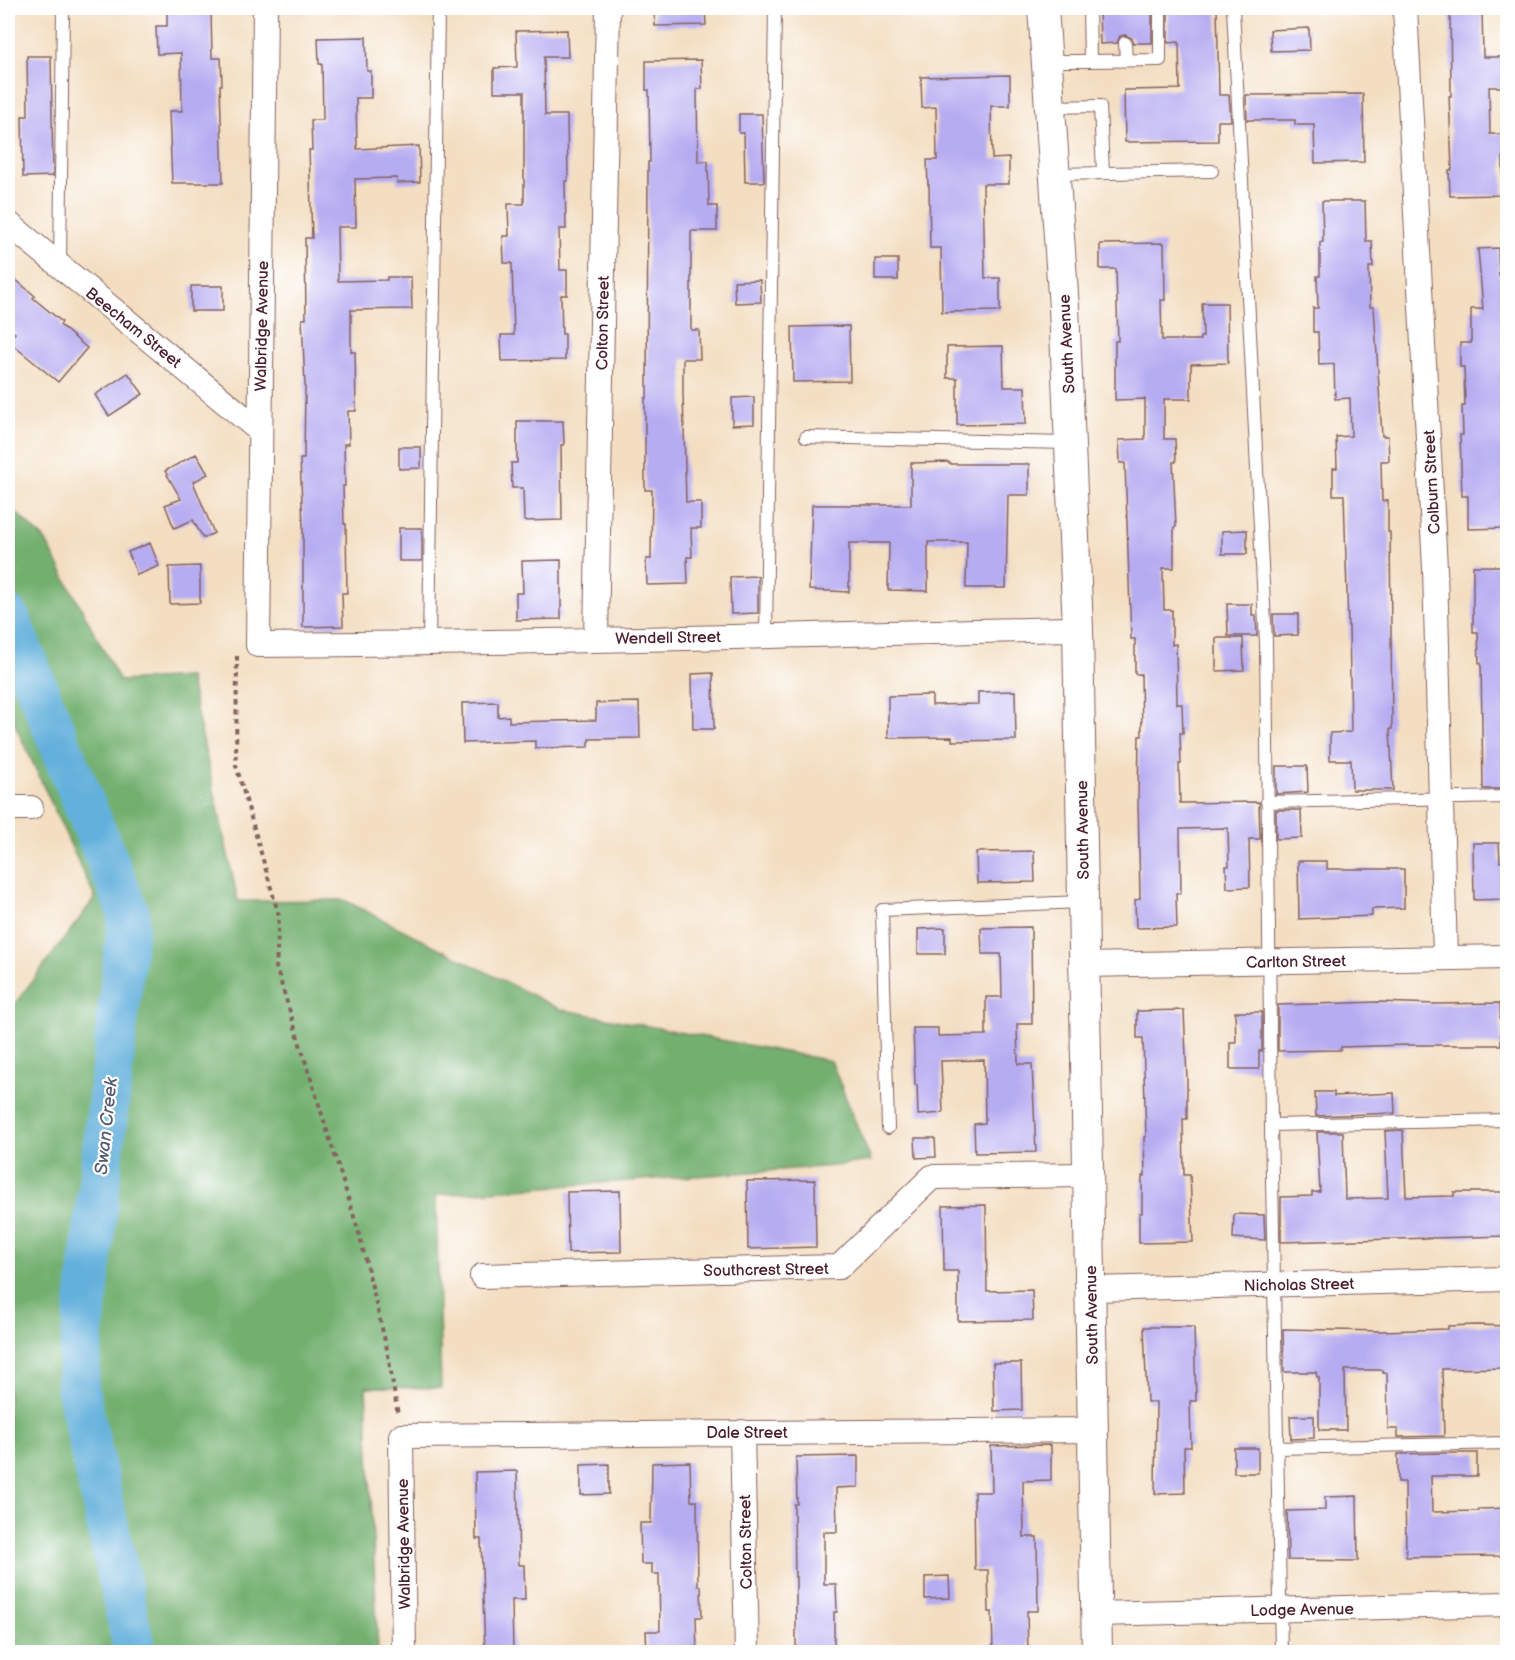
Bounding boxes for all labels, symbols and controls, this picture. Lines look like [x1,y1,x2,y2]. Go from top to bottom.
street label: Walbridge Avenue [252,260,273,392]
street label: Colton Street [593,276,614,370]
street label: Beecham Street [81,284,185,373]
street label: South Avenue [1055,293,1080,394]
street label: Colburn Street [1420,429,1445,535]
street label: Wendell Street [615,628,721,649]
street label: South Avenue [1073,780,1094,880]
street label: Carlton Street [1246,952,1346,973]
water label: Swan Creek [91,1075,122,1176]
street label: Southcrest Street [703,1260,829,1281]
street label: South Avenue [1082,1265,1103,1365]
street label: Nicholas Street [1244,1275,1355,1296]
street label: Dale Street [706,1424,788,1443]
street label: Walbridge Avenue [394,1478,415,1610]
street label: Colton Street [736,1494,757,1589]
street label: Lodge Avenue [1250,1600,1355,1621]

